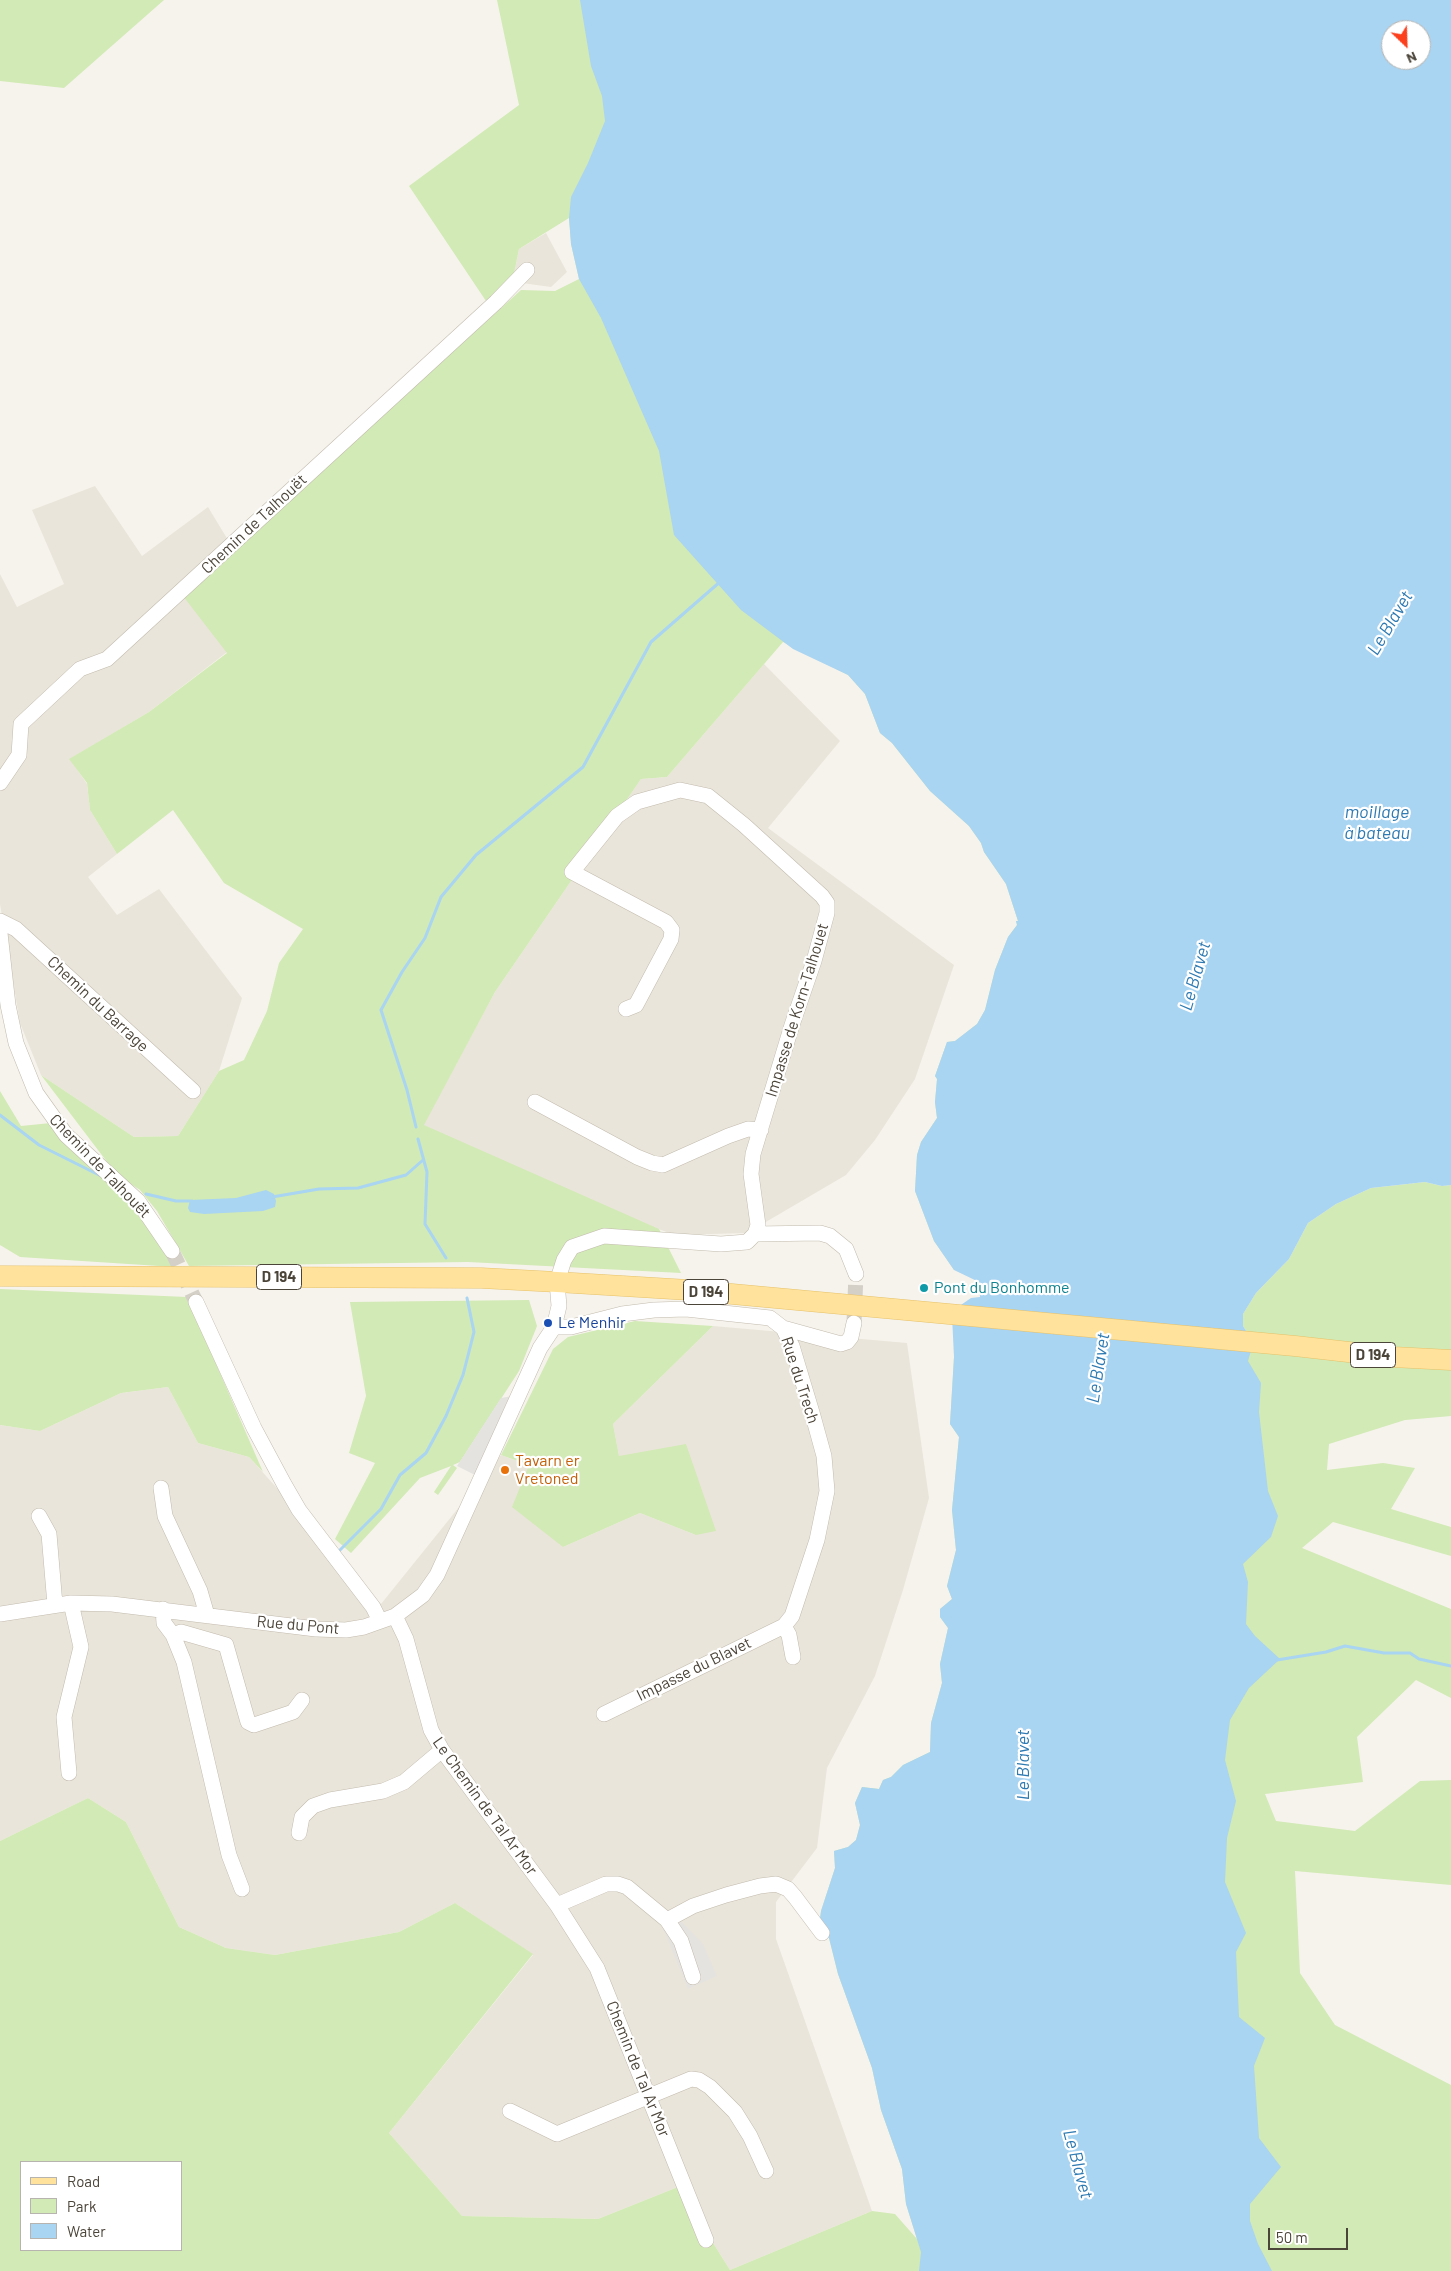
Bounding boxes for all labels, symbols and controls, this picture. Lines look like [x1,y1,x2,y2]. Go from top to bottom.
north arrow [1381,20,1431,70]
text: N [1404,49,1420,68]
street label: Chemin de Talhouët [197,470,311,578]
water label: Le Blavet [1363,587,1417,659]
water label: moillage à bateau [1344,801,1410,844]
street label: Impasse de Korn-Talhouet [761,921,833,1099]
water label: Le Blavet [1175,939,1215,1013]
street label: Chemin du Barrage [43,952,153,1056]
street label: Chemin de Talhouët [45,1110,155,1222]
road number: D 194 [256,1264,302,1290]
place label: Pont du Bonhomme [934,1278,1070,1298]
road number: D 194 [684,1280,728,1304]
marker: Pont du Bonhomme [918,1282,930,1294]
place label: Le Menhir [558,1313,626,1333]
marker: Le Menhir [542,1317,554,1329]
water label: Le Blavet [1082,1331,1114,1405]
street label: Rue du Trech [777,1334,823,1426]
road number: D 194 [1350,1342,1396,1368]
place label: Tavarn er Vretoned [515,1451,580,1489]
marker: Tavarn er Vretoned [499,1464,511,1476]
street label: Rue du Pont [256,1612,340,1638]
street label: Impasse du Blavet [634,1633,754,1705]
water label: Le Blavet [1012,1730,1034,1800]
street label: Le Chemin de Tal Ar Mor [429,1733,541,1879]
street label: Chemin de Tal Ar Mor [602,1998,674,2140]
water label: Le Blavet [1058,2127,1098,2201]
legend [20,2161,182,2251]
text: Road [67,2172,100,2190]
text: Park [67,2197,96,2215]
scale bar [1271,2218,1351,2250]
text: Water [67,2222,106,2240]
text: 50 m [1276,2228,1308,2246]

